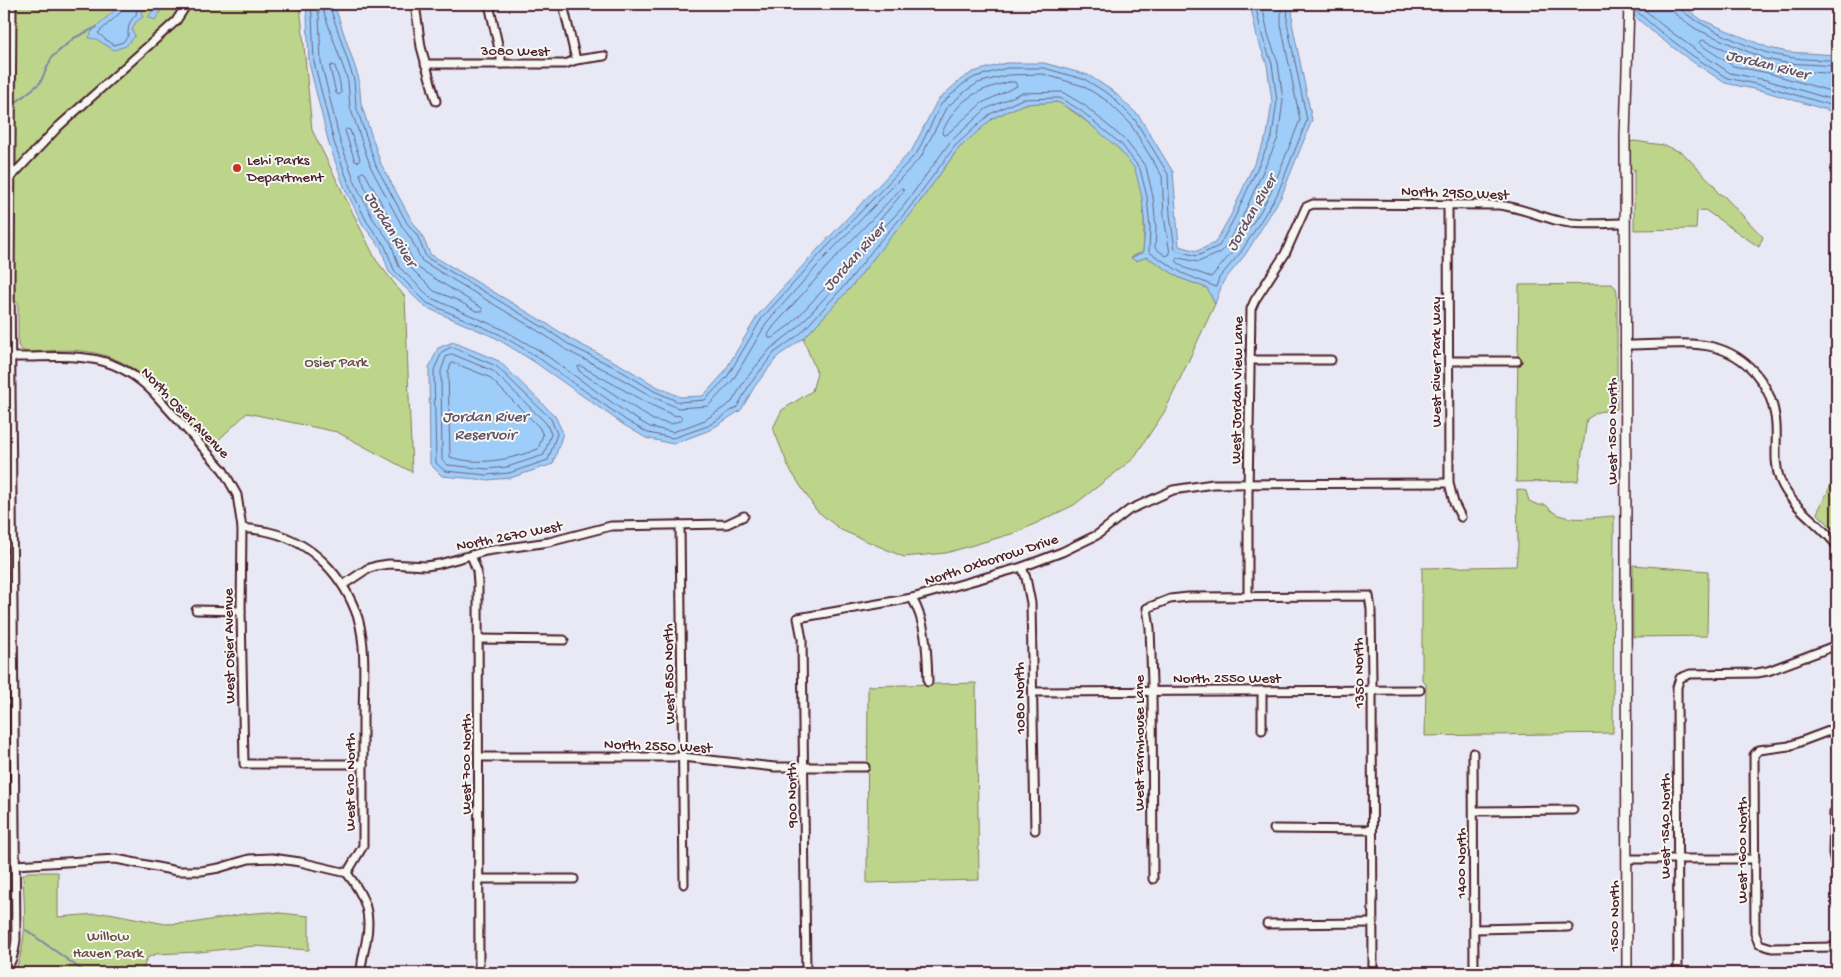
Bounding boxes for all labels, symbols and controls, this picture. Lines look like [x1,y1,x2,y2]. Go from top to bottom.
street label: 3080 West [480,43,551,61]
water label: Jordan River [1724,47,1814,87]
place label: Lehi Parks Department [246,152,325,187]
marker: Lehi Parks Department [231,162,243,174]
water label: Jordan River [1224,169,1284,255]
street label: North 2950 West [1401,183,1511,205]
water label: Jordan River [358,189,421,274]
water label: Jordan River [820,218,893,296]
street label: West River Park Way [1428,296,1446,427]
street label: West Jordan View Lane [1228,316,1248,464]
park label: Osier Park [304,354,369,372]
street label: North Osier Avenue [136,364,233,463]
street label: West 1500 North [1604,377,1622,485]
water label: Jordan River Reservoir [443,409,531,446]
street label: North 2670 West [455,518,566,556]
street label: North Oxborrow Drive [922,531,1061,591]
street label: West Osier Avenue [220,588,240,704]
street label: West 850 North [660,623,680,725]
street label: 1350 North [1350,637,1370,710]
street label: 1080 North [1011,662,1031,735]
street label: North 2550 West [1173,670,1283,688]
street label: West Farmhouse Lane [1131,675,1149,811]
street label: West 700 North [458,713,476,815]
street label: West 610 North [342,733,360,831]
street label: North 2550 West [604,736,714,758]
street label: 900 North [783,762,803,829]
street label: West 1540 North [1657,773,1675,879]
street label: West 1600 North [1734,796,1752,904]
street label: 1400 North [1453,828,1471,899]
street label: 1500 North [1606,880,1624,953]
park label: Willow Haven Park [73,928,145,963]

